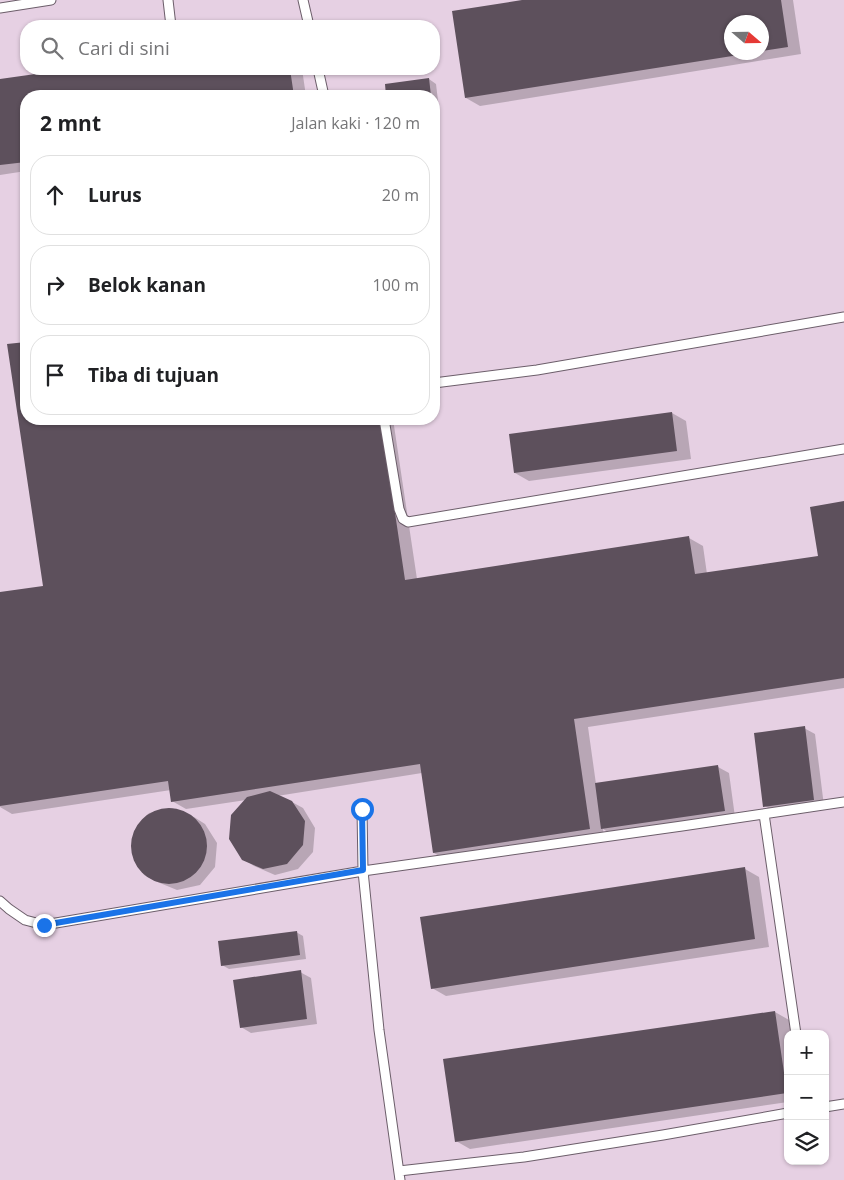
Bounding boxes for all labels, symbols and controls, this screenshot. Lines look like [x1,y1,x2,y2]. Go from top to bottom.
north arrow [724,15,769,60]
search box [20,20,440,75]
icon: search [38,34,66,62]
text: Cari di sini [78,35,170,61]
text: 2 mnt [40,109,101,137]
text: Jalan kaki · 120 m [291,112,420,134]
icon: ahead [41,181,69,209]
text: Lurus [88,182,142,208]
text: 20 m [382,184,419,206]
icon: right [41,271,69,299]
text: Belok kanan [88,272,206,298]
text: 100 m [373,274,419,296]
icon: arrive [41,361,69,389]
text: Tiba di tujuan [88,362,219,388]
route start [351,798,374,821]
route end [33,914,56,937]
map controls [784,1030,829,1165]
button: + [784,1030,829,1075]
button: − [784,1075,829,1120]
button: layers [784,1120,829,1165]

